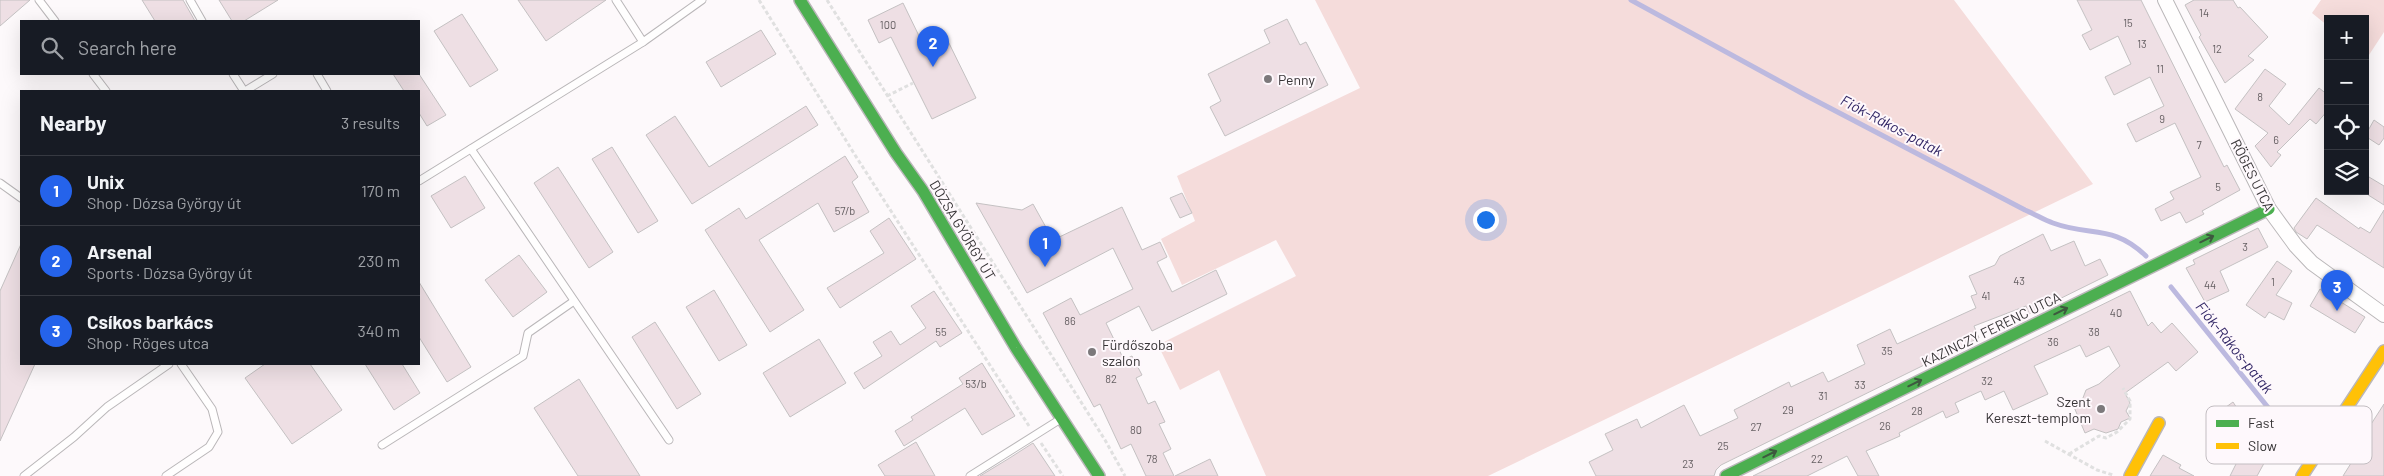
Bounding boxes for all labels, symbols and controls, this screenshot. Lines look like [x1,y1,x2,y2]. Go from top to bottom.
house number: 14 [2199,6,2209,19]
map controls [2324,15,2369,195]
button: + [2324,15,2369,60]
house number: 15 [2123,16,2133,29]
house number: 100 [880,18,896,31]
search box [20,20,420,75]
pin: 2 [917,26,949,67]
icon: search [38,34,66,62]
text: Search here [78,36,177,59]
house number: 13 [2137,37,2147,50]
house number: 12 [2212,42,2222,55]
button: − [2324,60,2369,105]
house number: 11 [2156,62,2164,75]
place label: Penny [1278,71,1315,88]
marker: Penny [1262,73,1274,85]
house number: 8 [2257,90,2263,103]
water label: Fiók-Rákos-patak [1838,91,1947,160]
button: locate [2324,105,2369,150]
text: Nearby [40,110,106,135]
house number: 9 [2159,112,2165,125]
text: 3 results [341,113,400,132]
house number: 6 [2273,133,2279,146]
street label: RÖGES UTCA [2228,136,2279,214]
house number: 7 [2196,138,2202,151]
button: layers [2324,150,2369,195]
text: Unix [87,170,124,193]
street label: DÓZSA GYÖRGY ÚT [926,177,1000,283]
house number: 5 [2215,180,2221,193]
text: 1 [53,181,59,200]
text: 170 m [361,181,400,200]
text: Shop · Dózsa György út [87,193,242,212]
house number: 57/b [835,204,855,217]
your location [1473,207,1499,233]
pin: 1 [1029,226,1061,267]
one-way arrow [2199,234,2214,243]
text: Arsenal [87,240,152,263]
house number: 3 [2242,240,2248,253]
text: 2 [52,251,60,270]
text: 230 m [358,251,400,270]
text: Sports · Dózsa György út [87,263,252,282]
pin: 3 [2321,270,2353,311]
house number: 43 [2013,274,2025,287]
house number: 1 [2271,275,2275,288]
house number: 44 [2204,278,2216,291]
street label: KAZINCZY FERENC UTCA [1919,288,2064,370]
house number: 41 [1982,289,1990,302]
water label: Fiók-Rákos-patak [2192,297,2278,397]
one-way arrow [2053,306,2068,315]
house number: 40 [2110,306,2122,319]
text: Csíkos barkács [87,310,213,333]
house number: 86 [1064,314,1076,327]
text: 3 [52,321,60,340]
text: 340 m [357,321,400,340]
house number: 55 [935,325,947,338]
house number: 38 [2088,325,2100,338]
text: Shop · Röges utca [87,333,209,352]
house number: 36 [2047,335,2059,348]
place label: Fürdőszoba szalon [1102,336,1173,369]
house number: 35 [1881,344,1893,357]
marker: Fürdőszoba szalon [1086,346,1098,358]
house number: 82 [1105,372,1117,385]
house number: 32 [1981,374,1993,387]
house number: 53/b [965,377,987,390]
house number: 33 [1854,378,1866,391]
one-way arrow [1908,378,1923,388]
house number: 31 [1818,389,1828,402]
place label: Szent Kereszt-templom [1985,393,2091,426]
house number: 29 [1782,403,1794,416]
marker: Szent Kereszt-templom [2095,403,2107,415]
house number: 28 [1911,404,1923,417]
legend [2206,406,2372,464]
text: Fast [2248,414,2274,431]
house number: 26 [1879,419,1891,432]
house number: 27 [1750,420,1762,433]
house number: 80 [1130,423,1142,436]
text: Slow [2248,437,2277,454]
house number: 25 [1717,439,1729,452]
one-way arrow [1762,449,1777,459]
house number: 78 [1147,452,1158,465]
house number: 22 [1811,452,1823,465]
house number: 23 [1682,457,1694,470]

